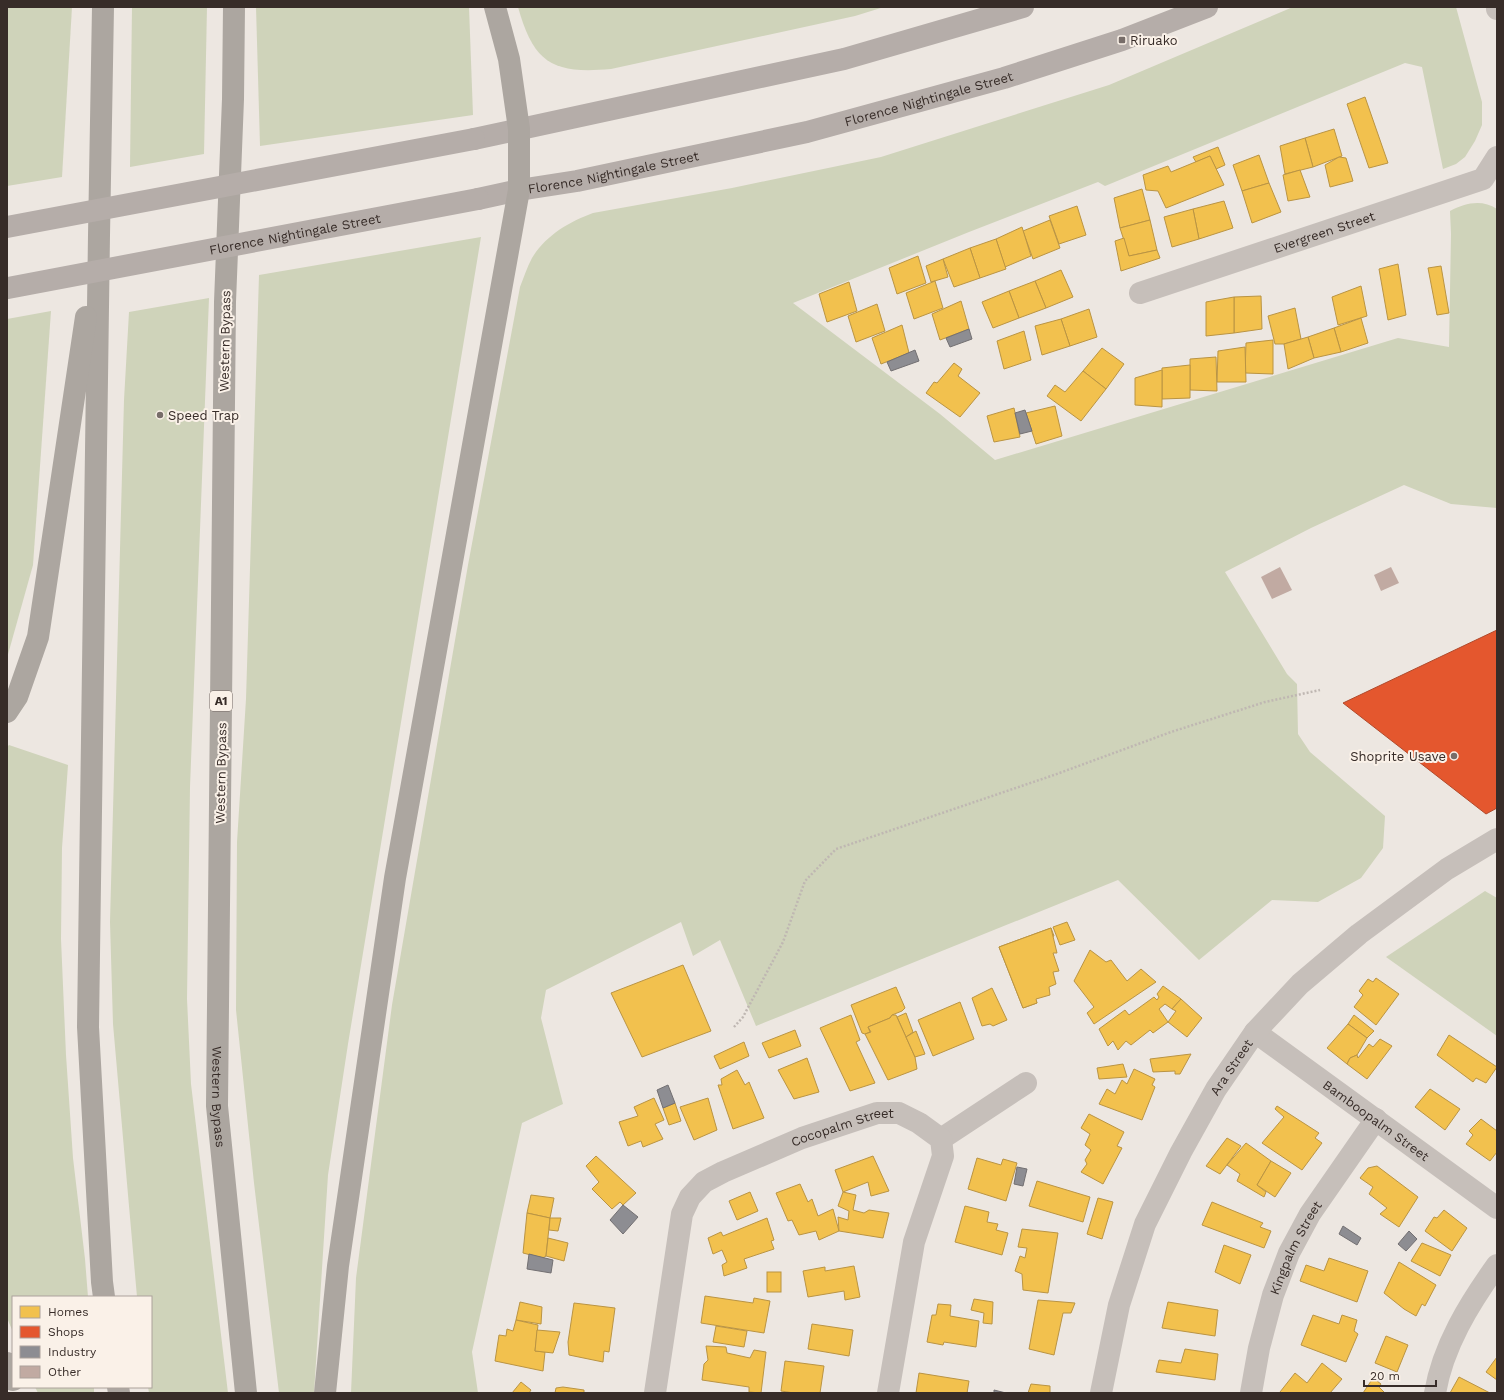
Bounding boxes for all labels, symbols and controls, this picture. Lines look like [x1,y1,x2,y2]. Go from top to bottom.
place label: Riruako [1130,33,1178,48]
marker: Riruako [1117,35,1127,45]
street label: Florence Nightingale Street [843,68,1015,129]
street label: Florence Nightingale Street [527,148,701,196]
street label: Evergreen Street [1271,208,1377,256]
street label: Florence Nightingale Street [208,210,382,257]
street label: Western Bypass [217,290,233,392]
place label: Speed Trap [168,408,239,423]
marker: Speed Trap [155,410,165,420]
road number: A1 [210,691,232,711]
street label: Western Bypass [213,722,229,824]
place label: Shoprite Usave [1350,749,1446,764]
marker: Shoprite Usave [1449,751,1459,761]
street label: Ara Street [1207,1036,1256,1098]
street label: Western Bypass [209,1046,229,1148]
street label: Bamboopalm Street [1320,1077,1433,1164]
street label: Cocopalm Street [788,1106,894,1149]
street label: Kingpalm Street [1266,1197,1325,1297]
legend [12,1296,152,1388]
text: Homes [48,1305,89,1319]
text: Shops [48,1325,84,1339]
text: Industry [48,1345,97,1359]
scale bar [1364,1362,1436,1388]
text: Other [48,1365,81,1379]
text: 20 m [1370,1369,1400,1383]

